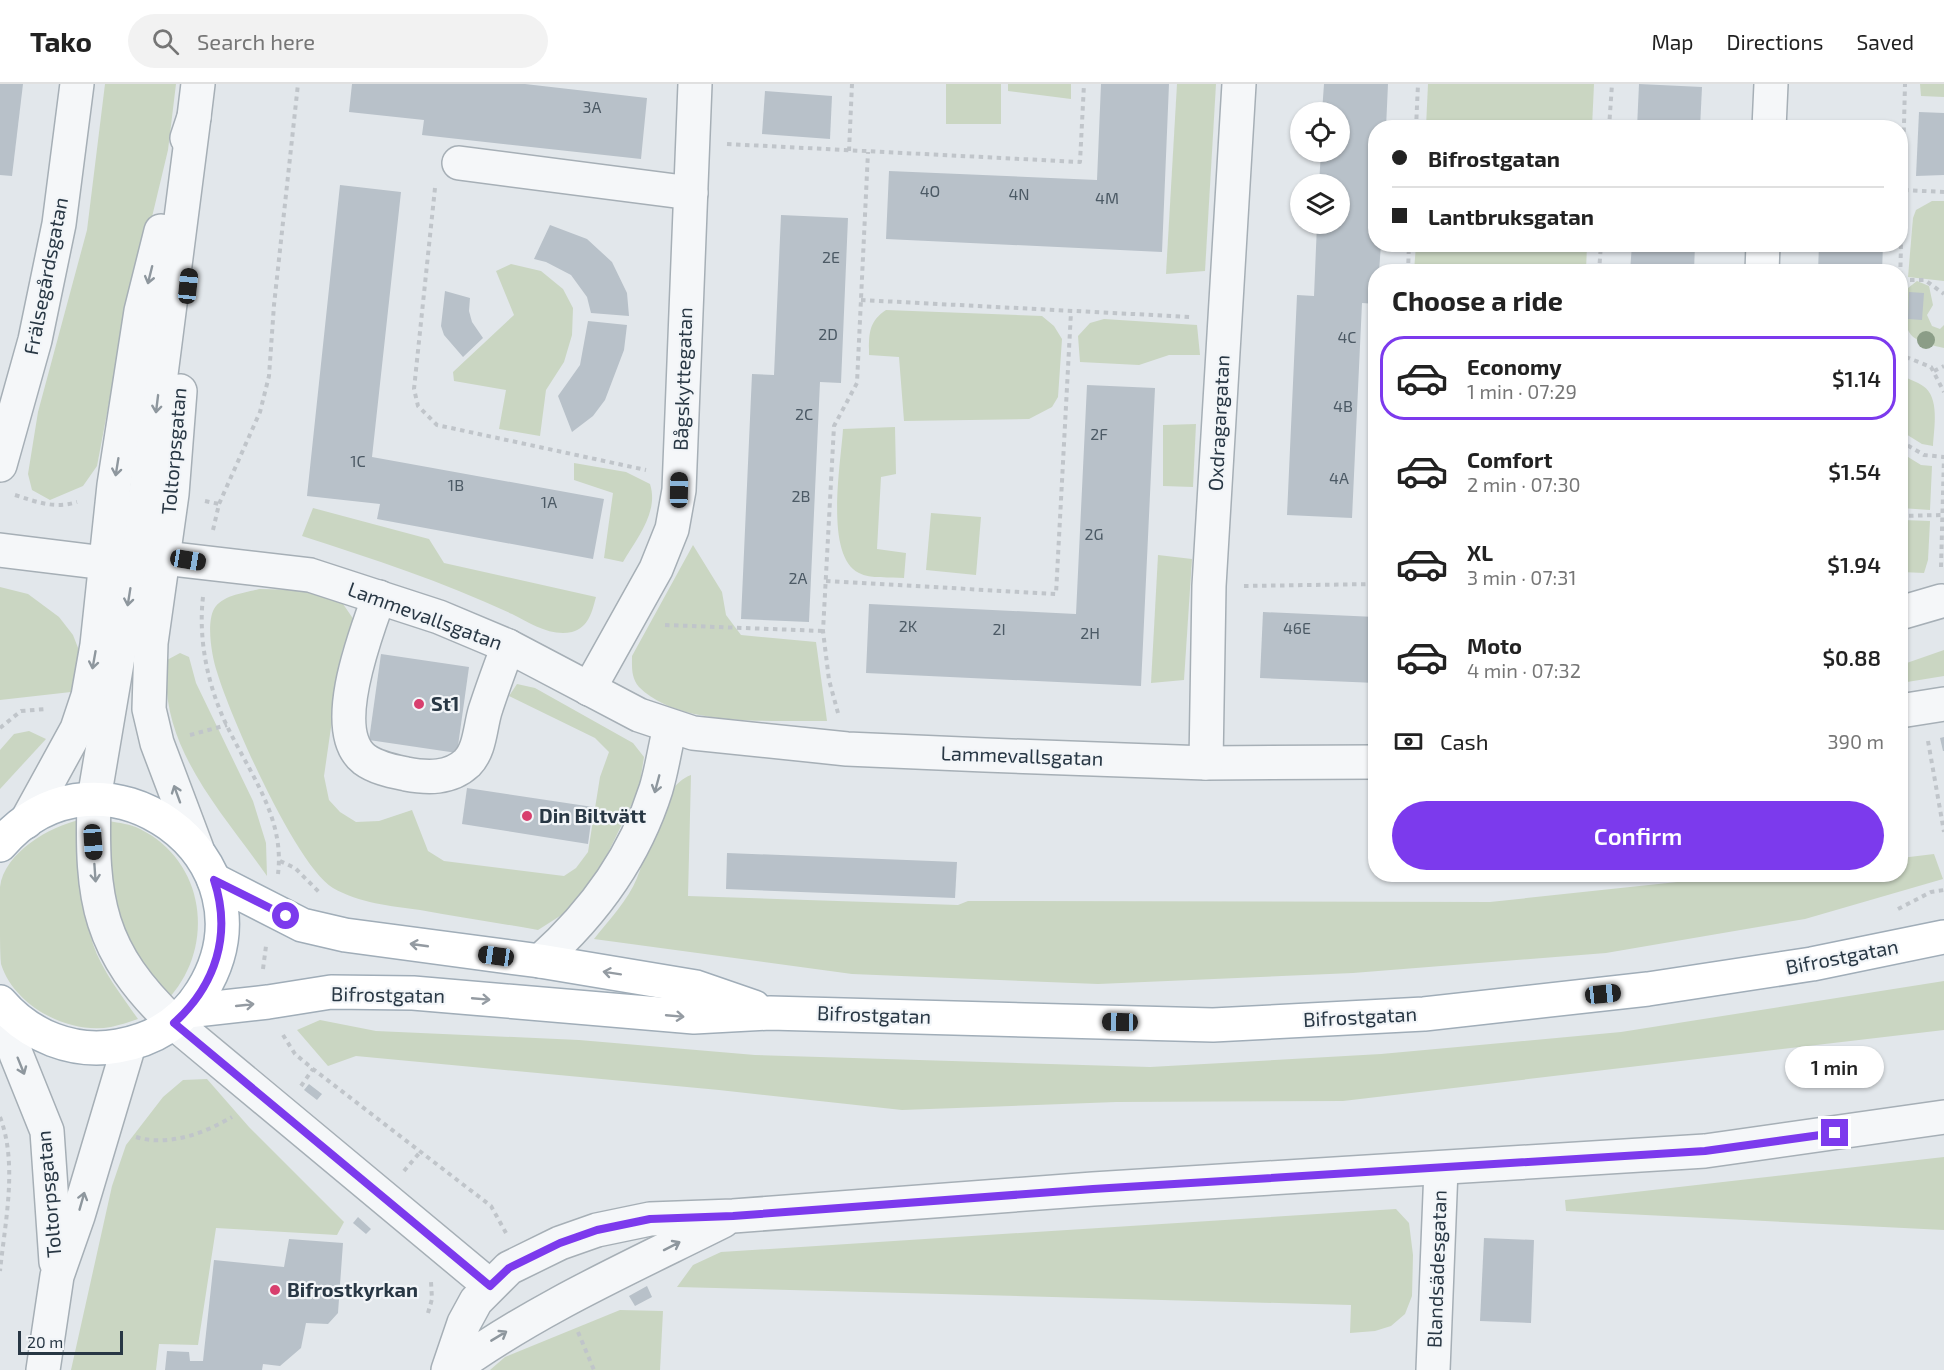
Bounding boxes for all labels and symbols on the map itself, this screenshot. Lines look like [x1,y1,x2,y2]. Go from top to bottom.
house number: 3A [583,97,601,116]
house number: 4O [920,181,940,200]
house number: 4N [1008,184,1030,203]
house number: 4M [1095,188,1119,207]
street label: Frälsegårdsgatan [18,195,72,357]
house number: 2E [822,247,840,266]
one-way arrow [144,265,155,284]
car [177,267,199,305]
street label: Bågskyttegatan [668,307,697,451]
house number: 2D [818,324,838,343]
house number: 4C [1338,327,1356,346]
street label: Oxdragargatan [1202,354,1234,492]
street label: Toltorpsgatan [155,386,191,515]
one-way arrow [151,394,162,414]
house number: 4B [1333,396,1353,415]
house number: 2C [795,404,813,423]
house number: 2F [1090,424,1108,443]
house number: 1C [350,451,366,470]
one-way arrow [111,456,122,476]
house number: 4A [1329,468,1349,487]
car [670,472,688,508]
house number: 1B [448,475,464,494]
house number: 2B [792,486,810,505]
house number: 1A [541,492,557,511]
house number: 2G [1084,524,1104,543]
car [169,548,207,572]
house number: 2A [789,568,808,587]
street label: Lammevallsgatan [345,576,506,654]
one-way arrow [123,587,134,607]
house number: 2K [899,616,918,635]
house number: 46E [1283,618,1311,637]
house number: 2I [992,619,1006,638]
house number: 2H [1080,623,1100,642]
one-way arrow [89,650,100,670]
place label: St1 [431,691,460,715]
marker: St1 [412,697,426,711]
street label: Lammevallsgatan [940,740,1104,770]
one-way arrow [650,774,662,793]
one-way arrow [170,785,181,804]
place label: Din Biltvätt [539,803,646,827]
marker: Din Biltvätt [520,809,534,823]
car [83,823,103,861]
one-way arrow [90,863,101,883]
route start [272,902,299,929]
street label: Bifrostgatan [1784,933,1900,979]
one-way arrow [410,939,430,950]
car [477,945,515,967]
one-way arrow [603,968,622,979]
street label: Bifrostgatan [331,981,445,1007]
car [1584,983,1622,1005]
one-way arrow [470,994,490,1005]
one-way arrow [235,999,254,1010]
street label: Bifrostgatan [817,1000,931,1028]
street label: Bifrostgatan [1302,1001,1418,1031]
one-way arrow [665,1011,685,1022]
car [1102,1013,1138,1031]
callout: 1 min [1786,1046,1884,1088]
one-way arrow [16,1056,27,1075]
route end [1821,1119,1848,1146]
street label: Toltorpsgatan [30,1130,66,1259]
street label: Blandsädesgatan [1421,1190,1451,1348]
one-way arrow [77,1192,88,1211]
one-way arrow [663,1240,681,1252]
place label: Bifrostkyrkan [287,1277,418,1302]
marker: Bifrostkyrkan [268,1283,282,1297]
scale bar [18,1328,123,1356]
one-way arrow [491,1330,508,1343]

